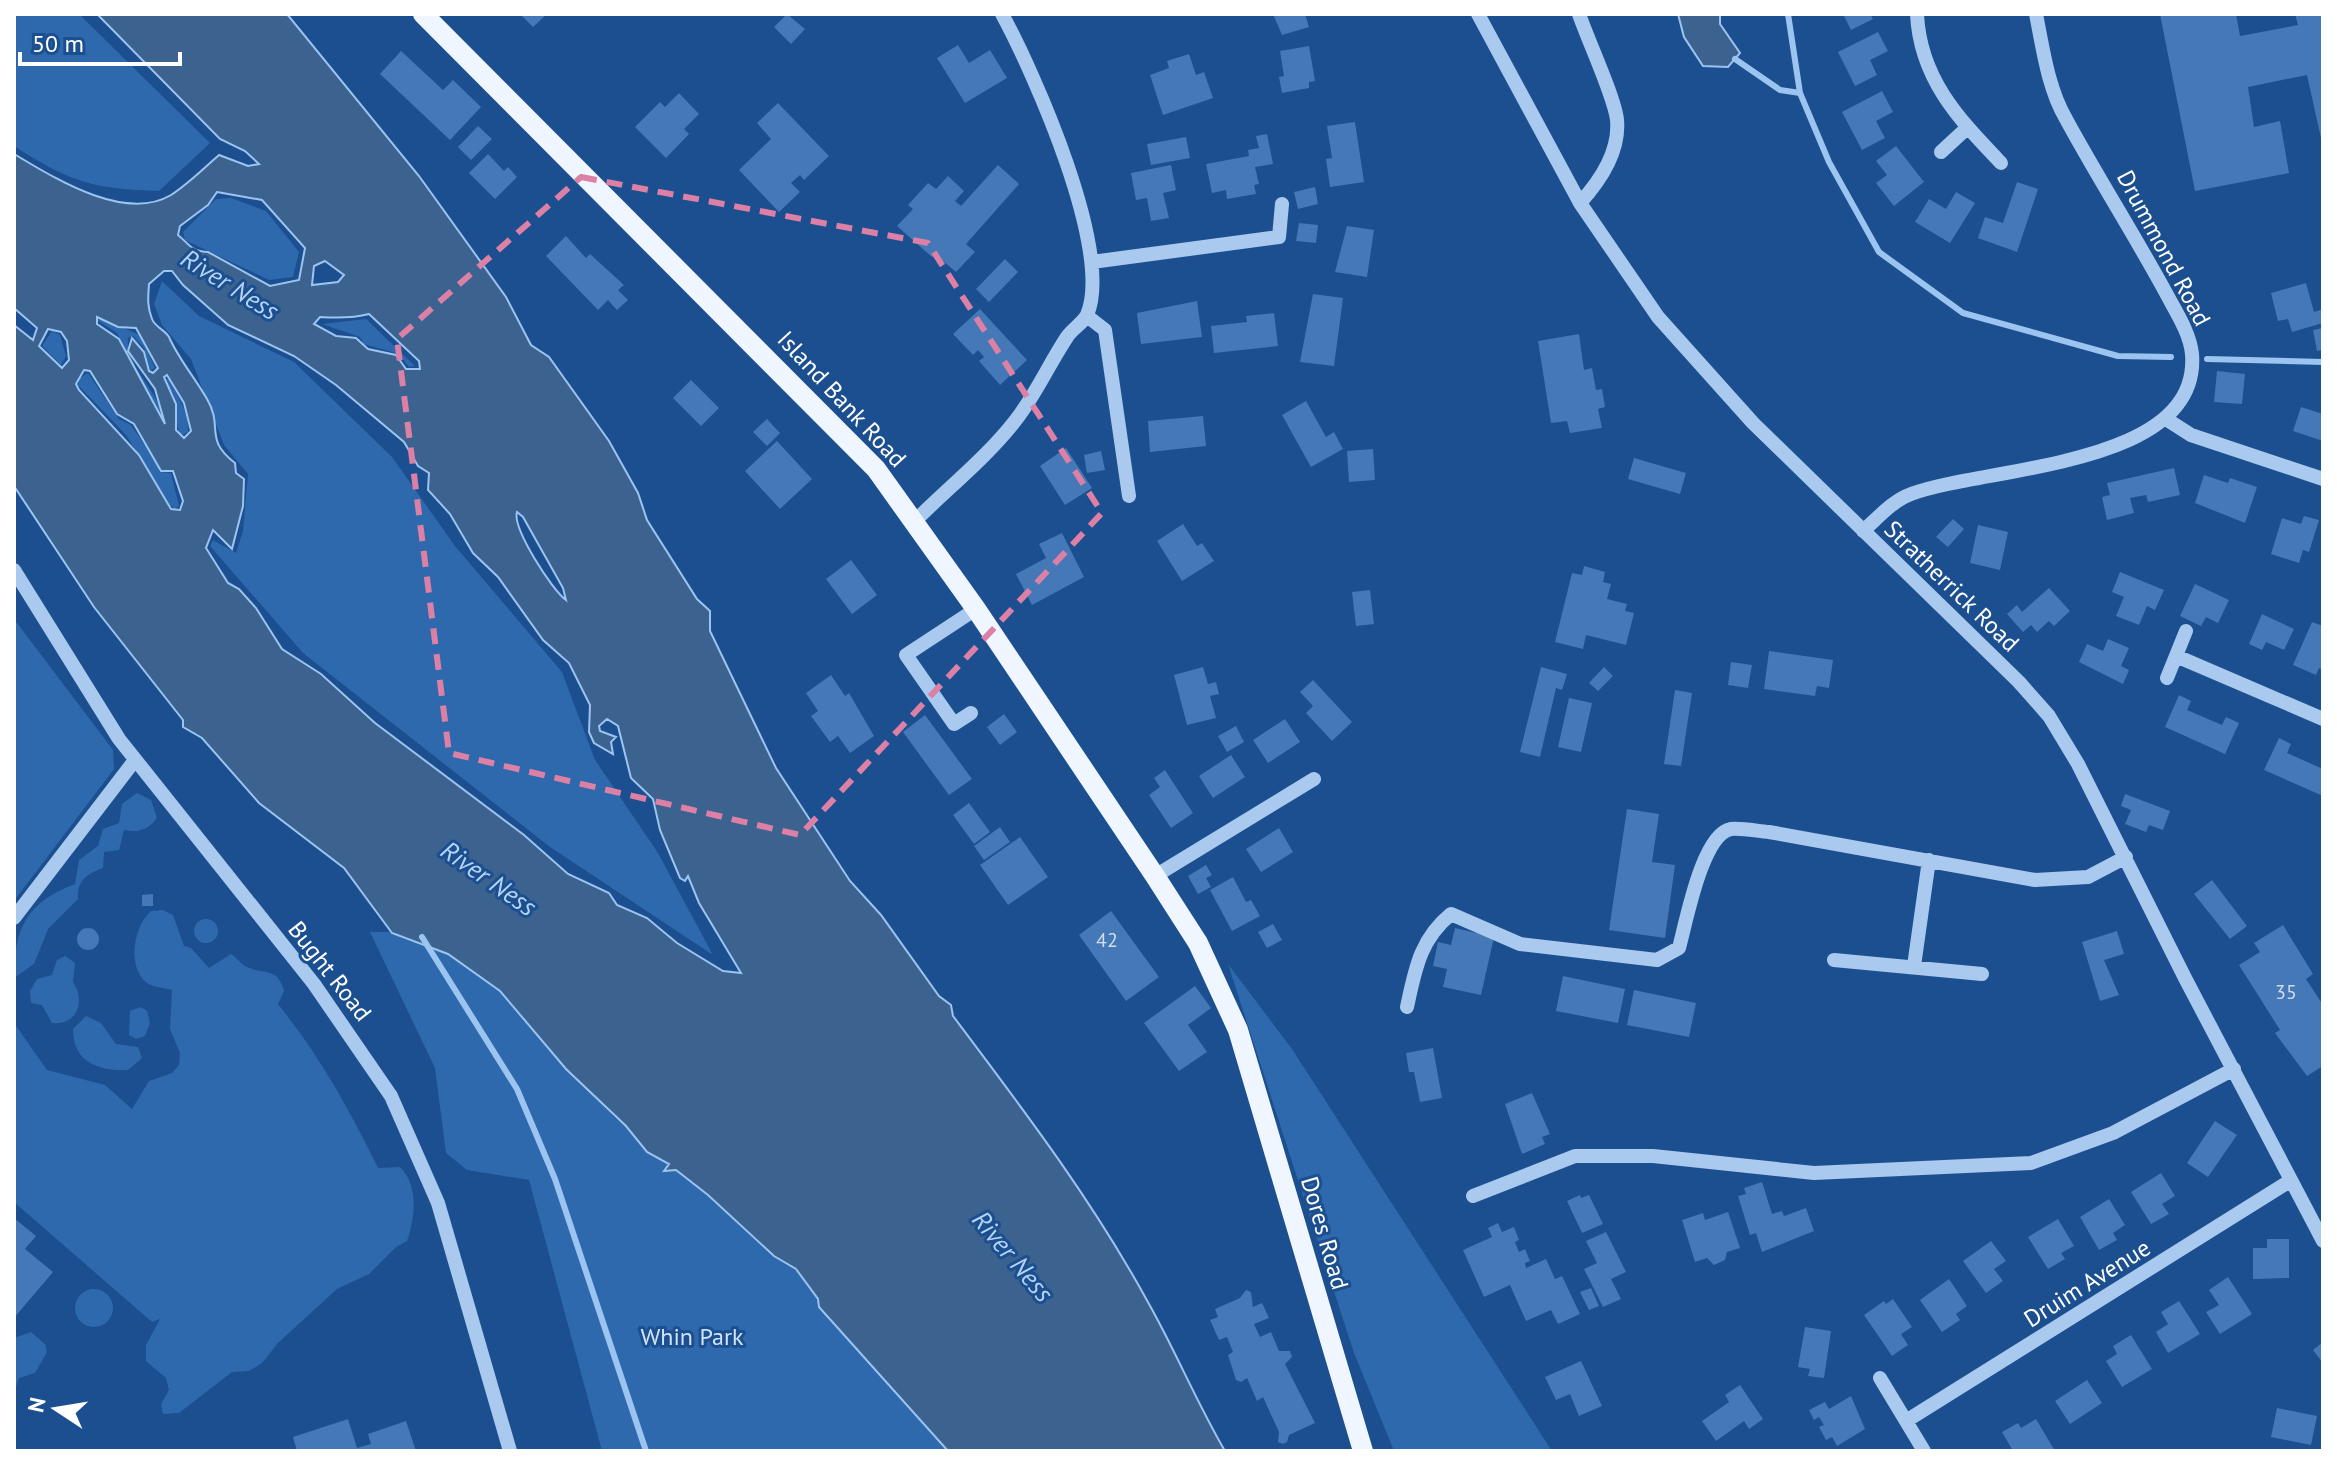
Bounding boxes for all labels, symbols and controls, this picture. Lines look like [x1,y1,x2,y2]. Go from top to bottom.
scale bar [20,16,180,66]
text: 50 m [32,28,84,59]
street label: Drummond Road [2110,165,2218,331]
water label: River Ness [175,241,286,327]
street label: Island Bank Road [771,324,913,474]
street label: Stratherrick Road [1878,514,2026,658]
water label: River Ness [435,833,544,923]
street label: Bught Road [281,915,379,1027]
house number: 42 [1096,927,1118,953]
house number: 35 [2275,979,2297,1005]
street label: Dores Road [1294,1173,1356,1293]
water label: River Ness [965,1204,1061,1309]
street label: Druim Avenue [2018,1232,2156,1334]
park label: Whin Park [640,1321,744,1352]
north arrow [16,1369,96,1449]
text: N [21,1395,52,1415]

